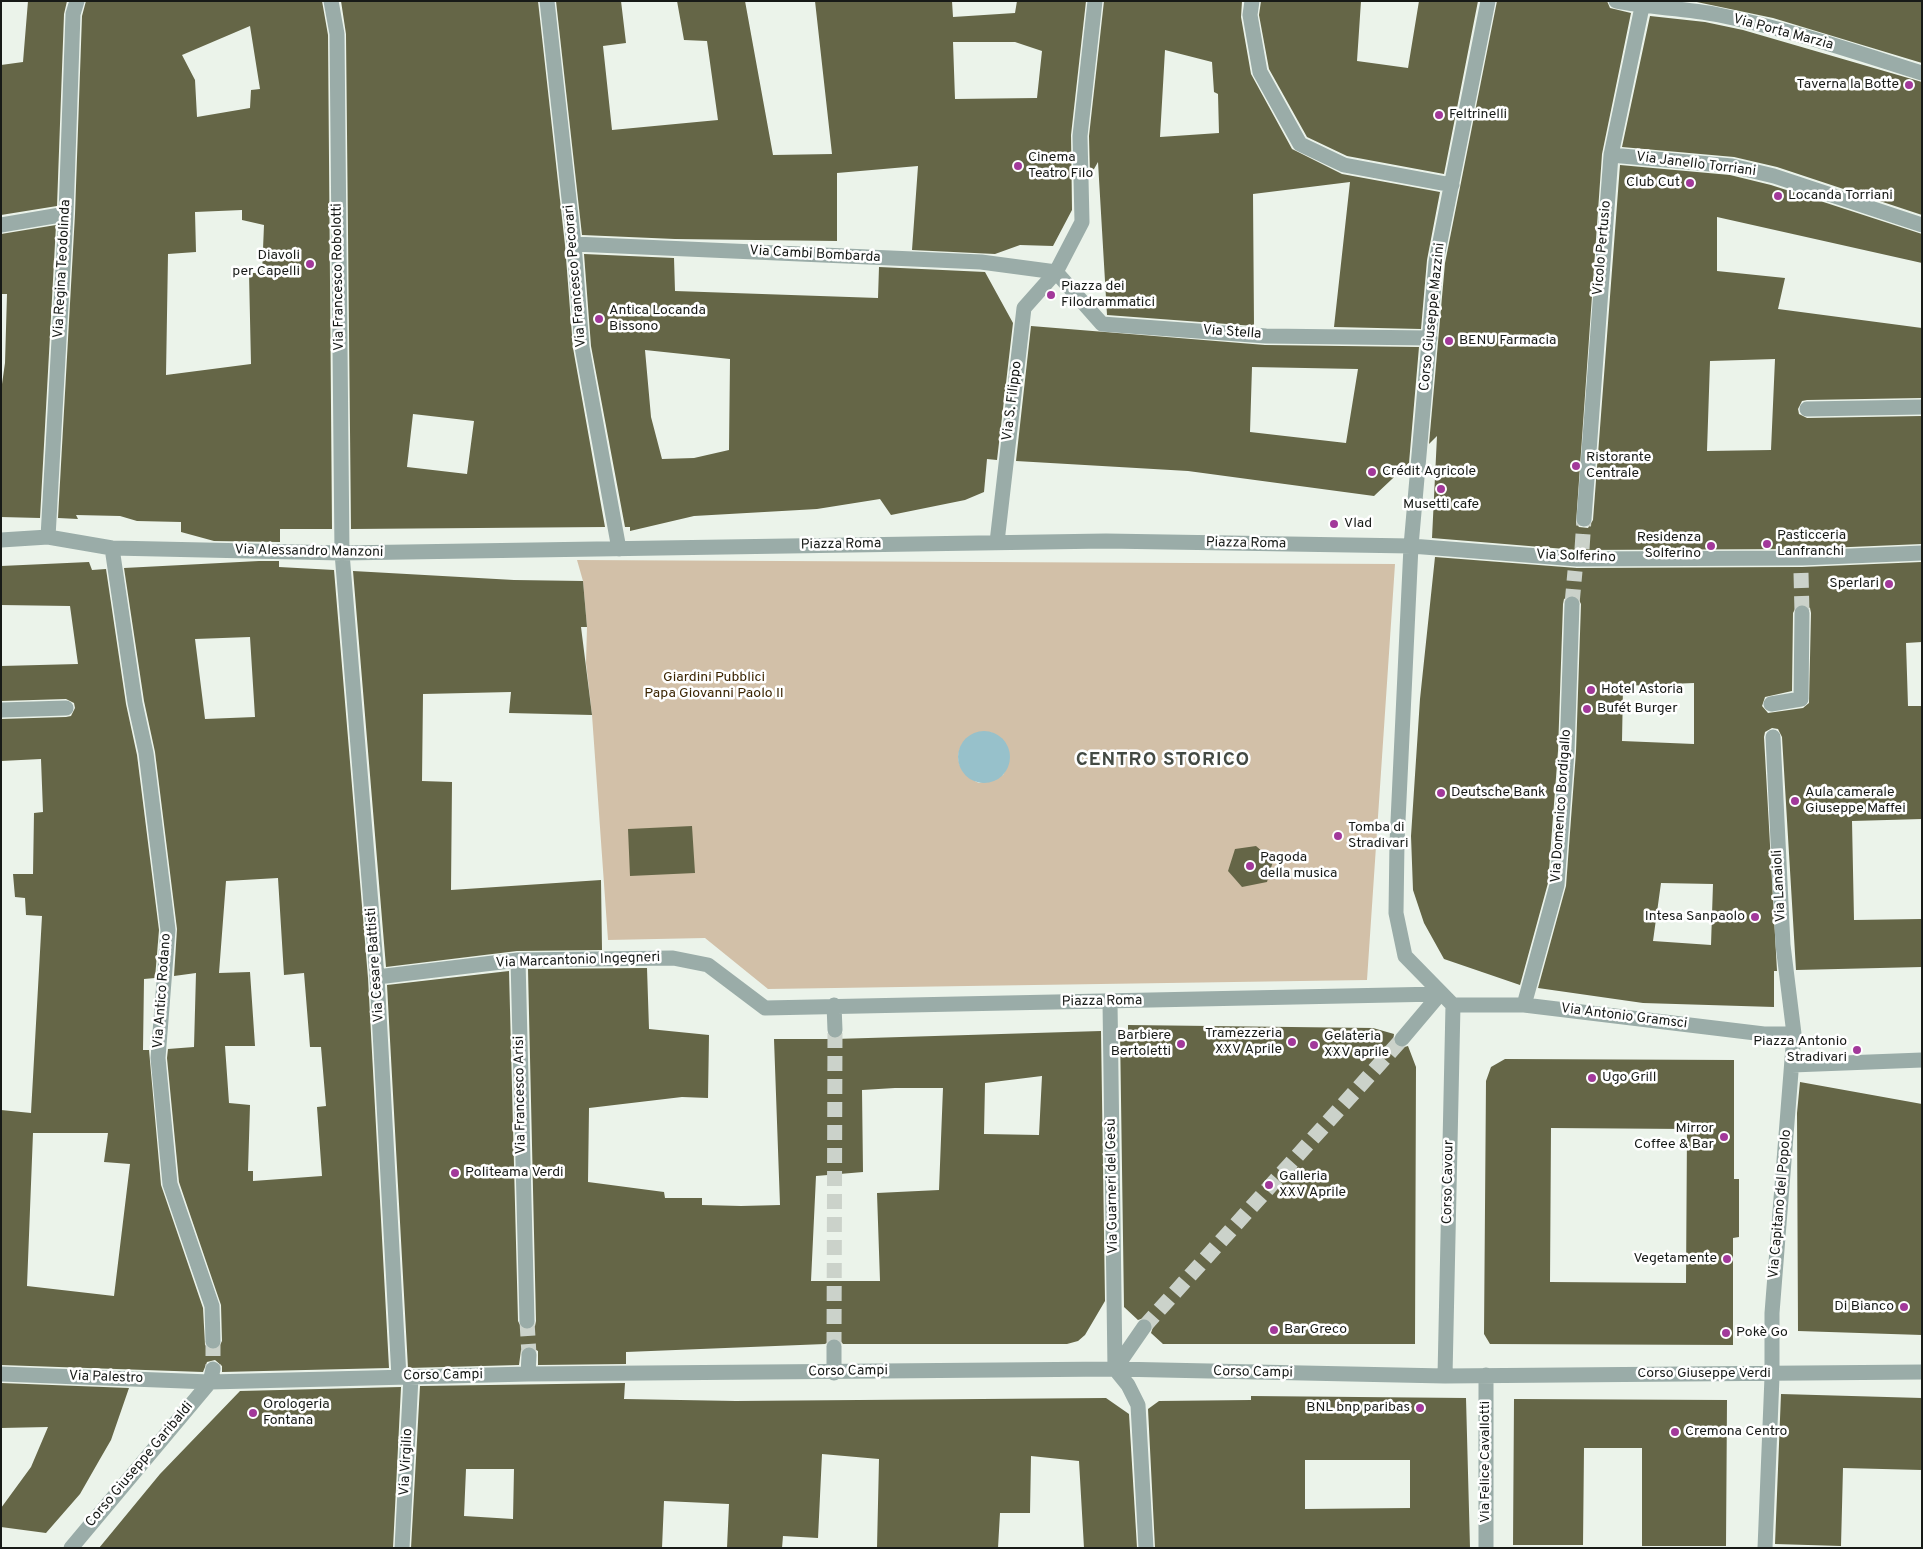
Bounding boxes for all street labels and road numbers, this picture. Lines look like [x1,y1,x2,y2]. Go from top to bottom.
street label: Via Porta Marzia [1731,12,1835,54]
street label: Via Janello Torriani [1635,149,1757,181]
street label: Via Regina Teodolinda [51,199,75,339]
street label: Vicolo Pertusio [1590,200,1616,296]
street label: Via Francesco Robolotti [329,203,349,351]
street label: Via Francesco Pecorari [561,204,591,348]
street label: Corso Giuseppe Mazzini [1417,242,1449,392]
street label: Via Cambi Bombarda [749,243,881,267]
street label: Via Stella [1202,323,1262,343]
street label: Via S. Filippo [1000,360,1026,442]
street label: Piazza Roma [1206,535,1286,553]
street label: Piazza Roma [801,536,881,554]
street label: Via Alessandro Manzoni [234,542,384,562]
street label: Via Solferino [1536,547,1616,567]
street label: Via Domenico Bordigallo [1548,729,1576,883]
street label: Via Lanaioli [1770,849,1790,923]
street label: Via Cesare Battisti [364,907,388,1023]
street label: Via Antico Rodano [151,933,175,1049]
street label: Via Marcantonio Ingegneri [495,950,661,972]
street label: Piazza Roma [1062,993,1142,1011]
street label: Via Antonio Gramsci [1560,1001,1688,1033]
street label: Via Francesco Arisi [512,1036,530,1154]
street label: Via Guarneri del Gesù [1103,1118,1123,1254]
street label: Via Capitano del Popolo [1766,1129,1796,1279]
street label: Corso Cavour [1440,1140,1458,1224]
street label: Corso Campi [808,1363,888,1381]
street label: Corso Campi [1213,1364,1293,1382]
street label: Corso Giuseppe Verdi [1637,1366,1771,1382]
street label: Corso Campi [403,1367,483,1385]
street label: Via Palestro [69,1368,143,1388]
street label: Corso Giuseppe Garibaldi [83,1399,197,1531]
street label: Via Felice Cavallotti [1478,1401,1494,1523]
street label: Via Virgilio [397,1428,417,1496]

